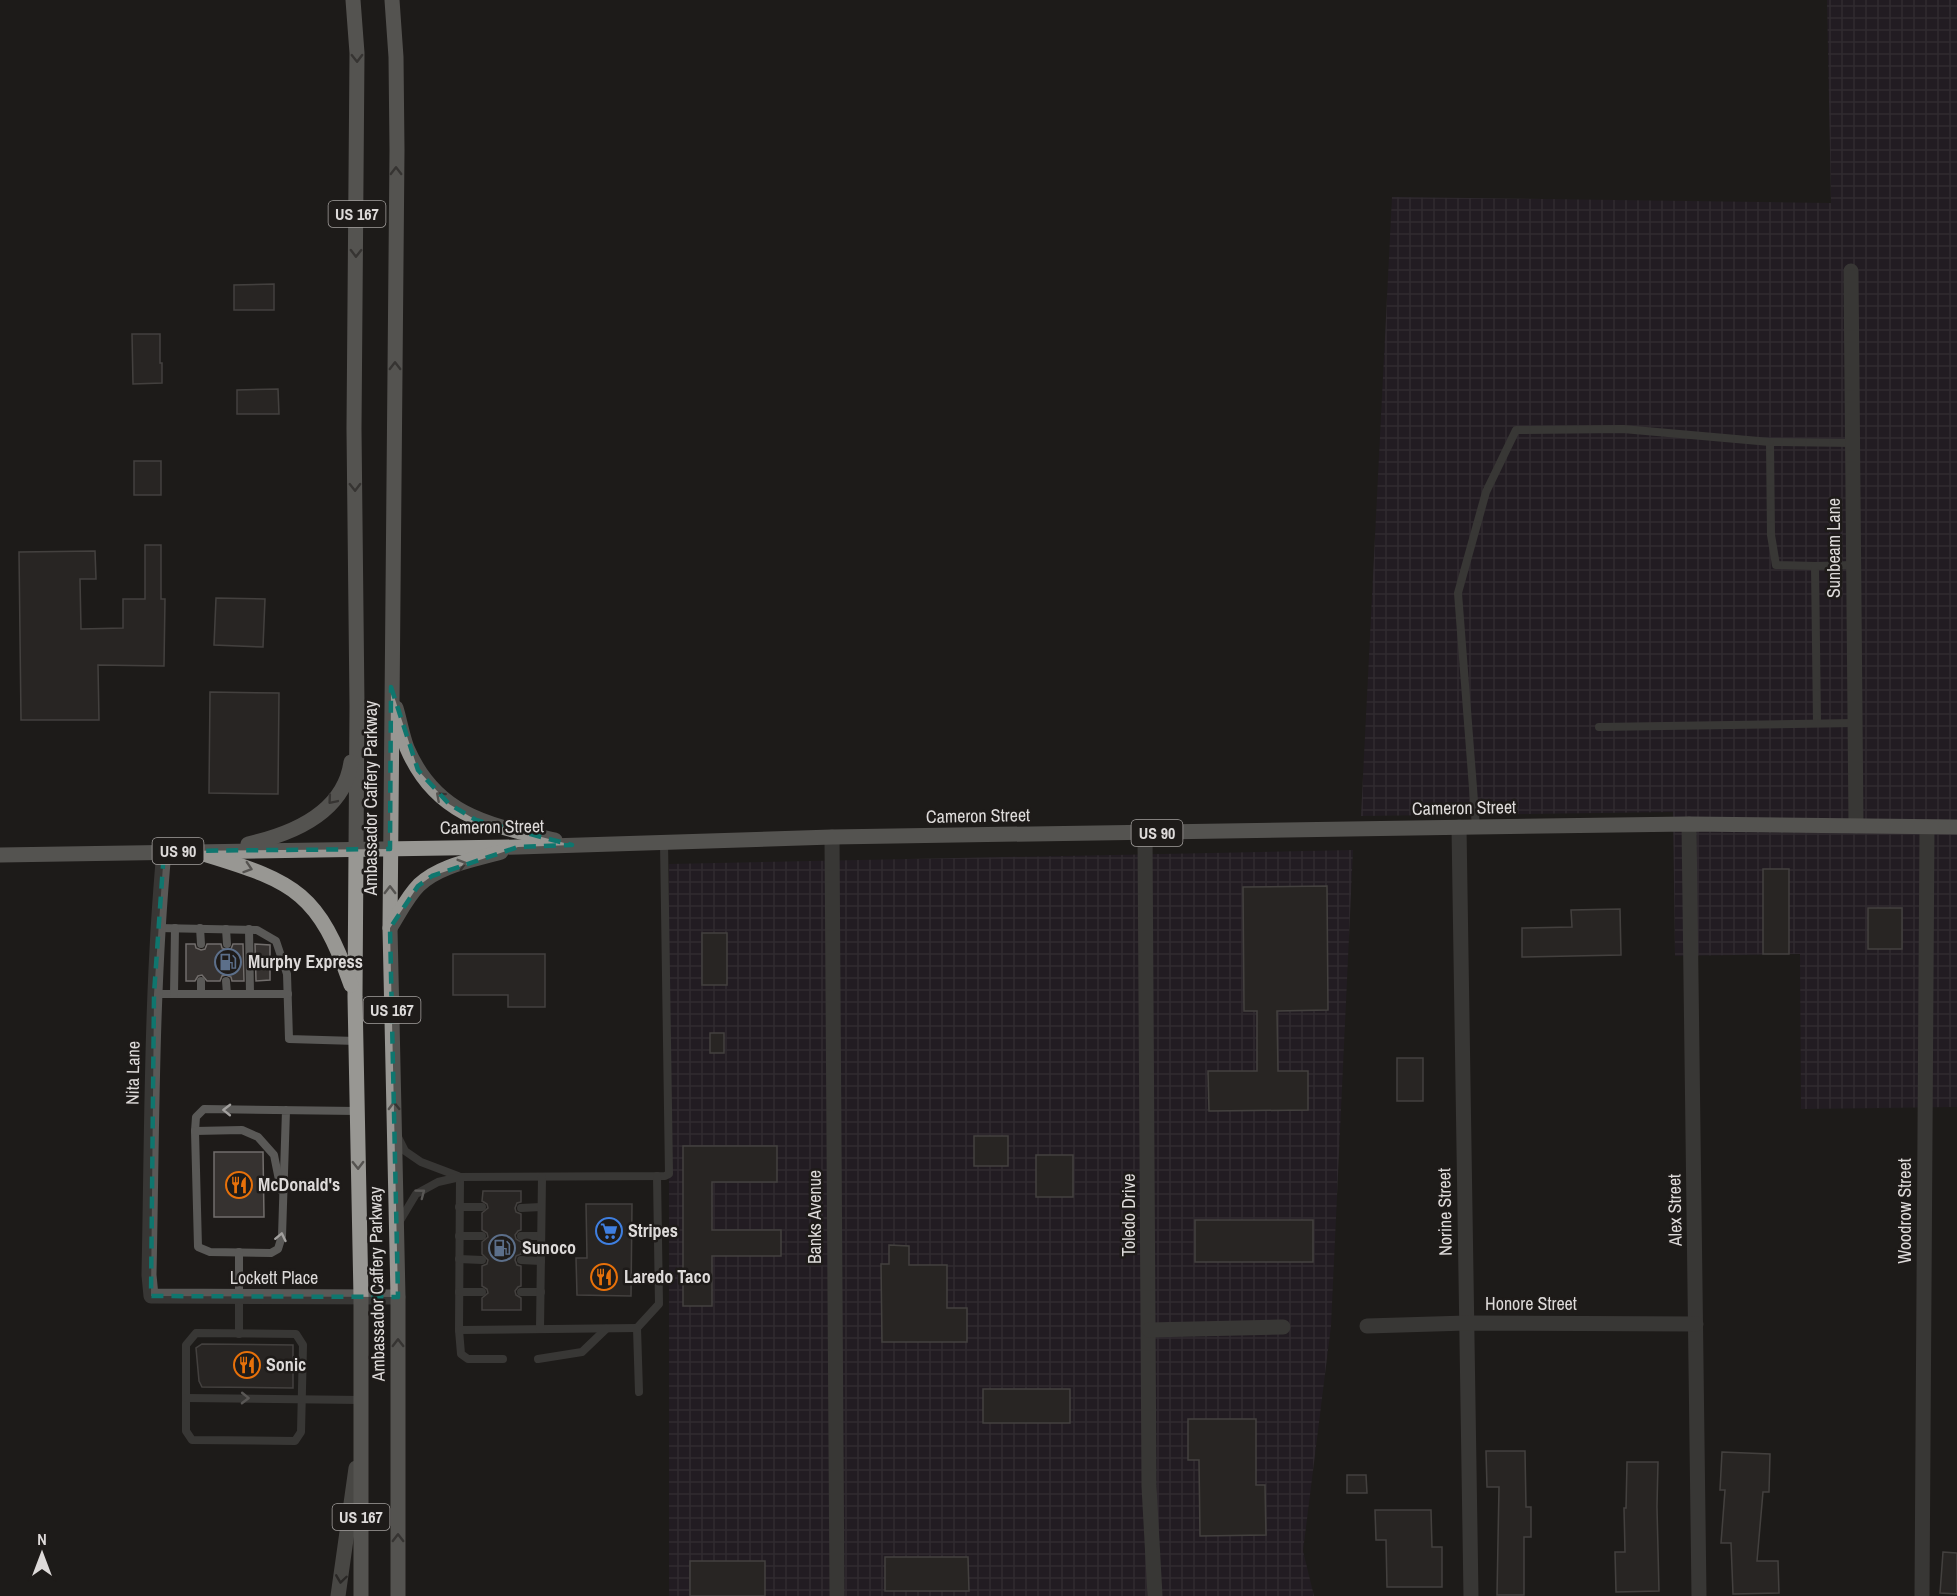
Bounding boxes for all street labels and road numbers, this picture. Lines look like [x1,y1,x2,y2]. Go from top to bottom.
road number: US 167 [328,201,386,227]
street label: Sunbeam Lane [1821,498,1846,598]
street label: Ambassador Caffery Parkway [358,700,383,896]
street label: Cameron Street [1412,794,1516,821]
street label: Cameron Street [926,802,1030,829]
street label: Cameron Street [440,813,544,840]
road number: US 90 [1132,820,1182,846]
road number: US 90 [152,838,204,864]
road number: US 167 [364,997,420,1023]
street label: Nita Lane [119,1041,146,1105]
street label: Woodrow Street [1892,1158,1917,1264]
street label: Norine Street [1431,1168,1458,1256]
street label: Banks Avenue [802,1170,827,1264]
street label: Toledo Drive [1116,1174,1141,1256]
street label: Alex Street [1661,1174,1688,1247]
street label: Ambassador Caffery Parkway [362,1186,391,1383]
street label: Lockett Place [230,1265,318,1290]
street label: Honore Street [1485,1291,1577,1316]
road number: US 167 [332,1504,389,1530]

